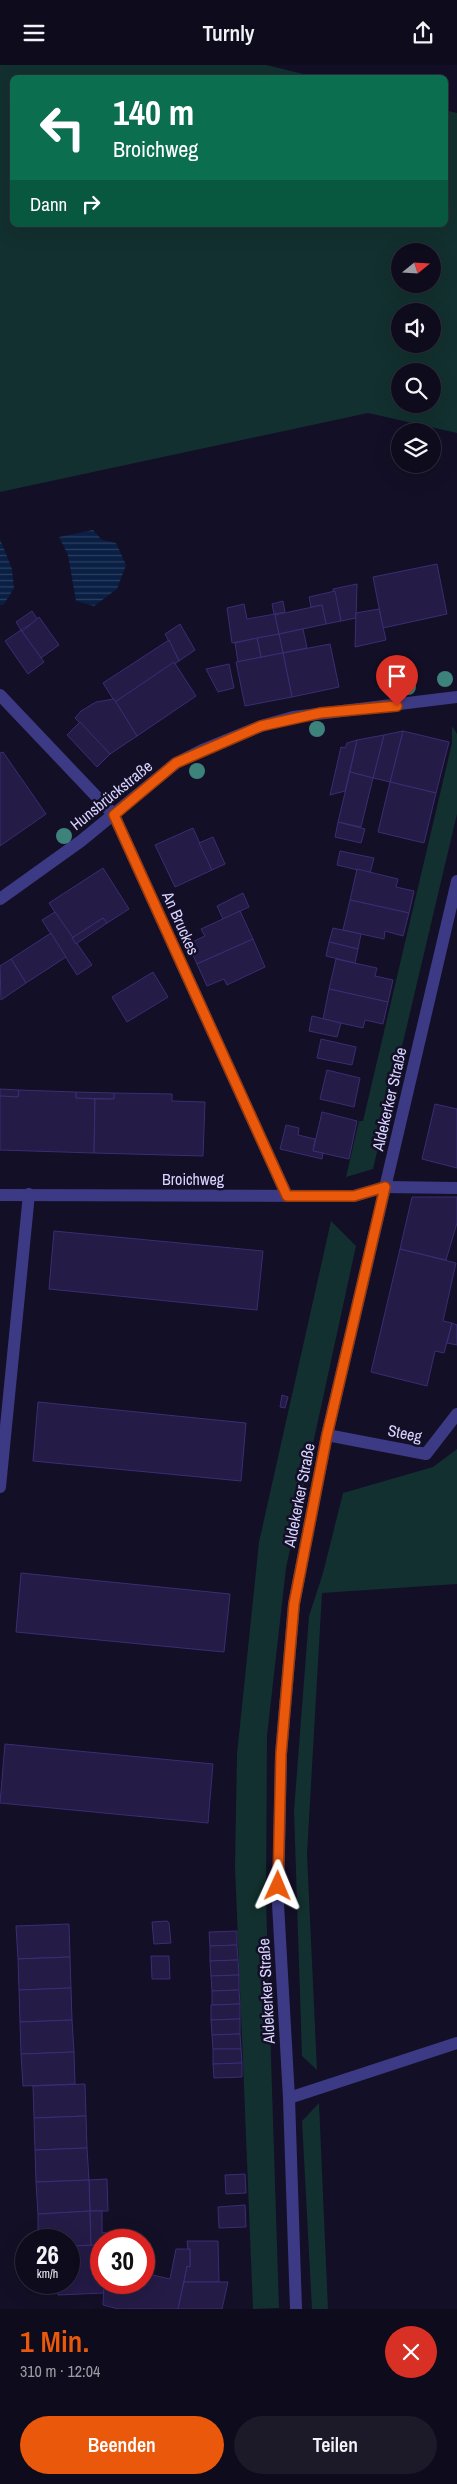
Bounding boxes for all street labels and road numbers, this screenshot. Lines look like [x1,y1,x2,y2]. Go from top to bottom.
street label: Hunsbrückstraße [65,755,157,835]
street label: An Bruckes [157,887,205,958]
street label: Aldekerker Straße [366,1045,412,1154]
street label: Broichweg [162,1168,225,1190]
street label: Steeg [386,1419,425,1447]
street label: Aldekerker Straße [278,1441,320,1550]
street label: Aldekerker Straße [252,1938,280,2045]

